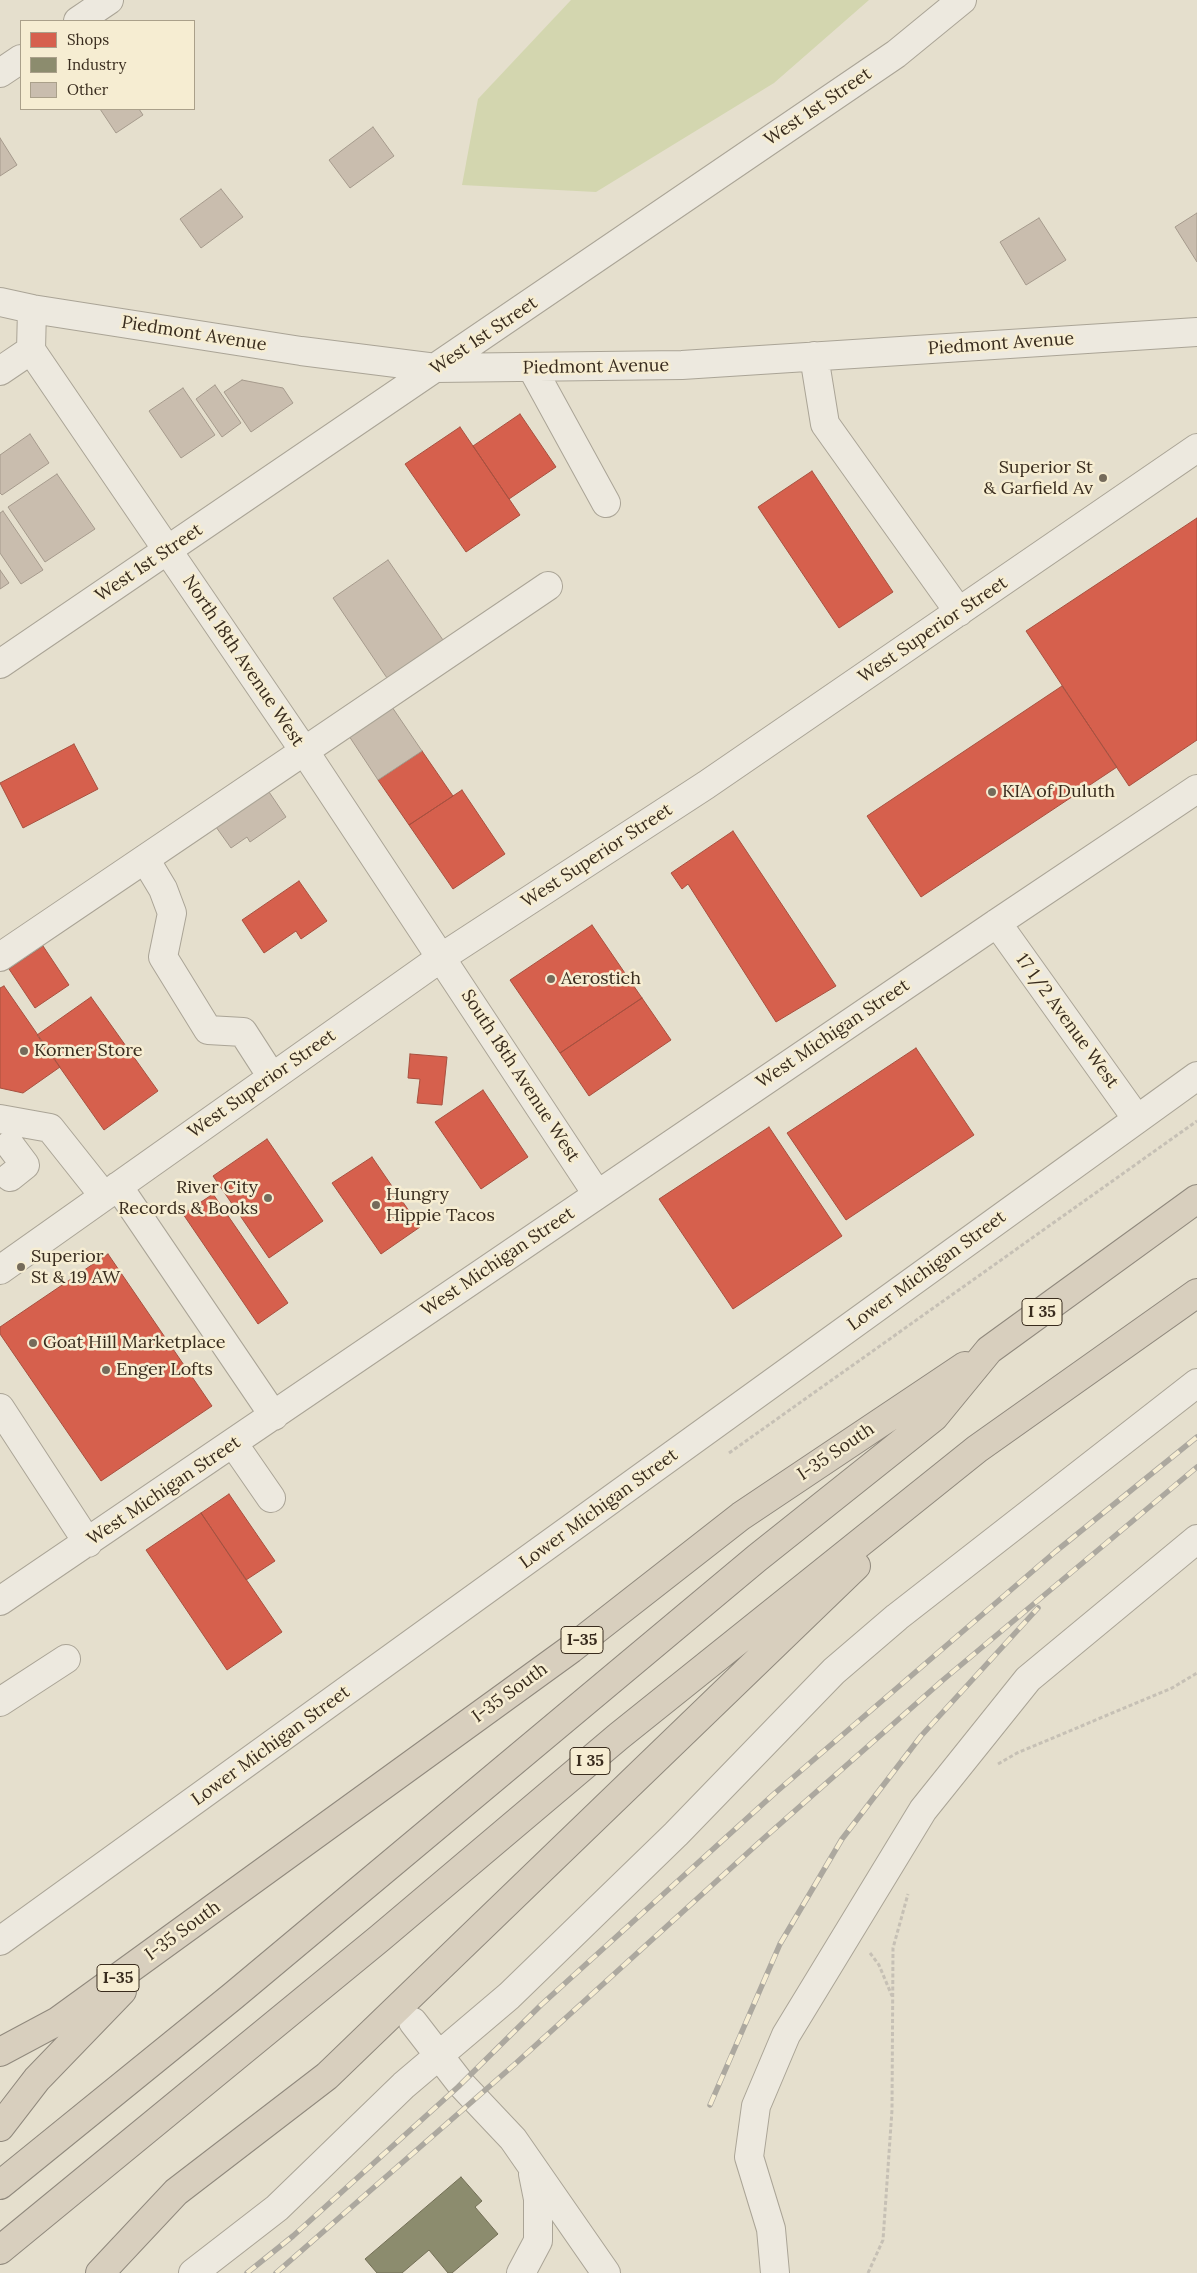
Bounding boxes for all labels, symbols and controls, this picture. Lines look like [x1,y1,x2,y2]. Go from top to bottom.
legend [20,20,195,110]
text: Shops [67,30,109,49]
text: Industry [67,55,126,74]
street label: West 1st Street [760,63,876,151]
text: Other [67,80,108,99]
street label: West 1st Street [426,292,542,380]
street label: Piedmont Avenue [120,312,268,356]
street label: Piedmont Avenue [927,328,1075,360]
street label: Piedmont Avenue [523,355,669,379]
place label: Superior St & Garfield Av [984,457,1093,499]
marker: Superior St & Garfield Av [1097,472,1109,484]
street label: West 1st Street [91,519,207,607]
street label: North 18th Avenue West [178,571,308,751]
street label: West Superior Street [854,572,1012,688]
place label: KIA of Duluth [1002,781,1115,803]
marker: KIA of Duluth [986,786,998,798]
street label: West Superior Street [518,799,676,913]
street label: 17 1/2 Avenue West [1011,950,1123,1092]
place label: Aerostich [561,968,641,990]
marker: Aerostich [545,973,557,985]
street label: West Michigan Street [752,975,914,1093]
street label: South 18th Avenue West [456,986,584,1166]
street label: West Superior Street [184,1025,340,1143]
place label: Korner Store [34,1040,143,1062]
marker: Korner Store [18,1045,30,1057]
place label: River City Records & Books [118,1177,258,1220]
place label: Hungry Hippie Tacos [386,1184,495,1226]
marker: River City Records & Books [262,1192,274,1204]
marker: Hungry Hippie Tacos [370,1199,382,1211]
street label: West Michigan Street [417,1203,579,1321]
street label: Lower Michigan Street [844,1206,1010,1336]
place label: Superior St & 19 AW [31,1246,120,1288]
marker: Superior St & 19 AW [15,1261,27,1273]
road number: I 35 [1022,1298,1062,1325]
place label: Goat Hill Marketplace [43,1332,225,1354]
marker: Goat Hill Marketplace [27,1337,39,1349]
place label: Enger Lofts [116,1359,213,1381]
marker: Enger Lofts [100,1364,112,1376]
street label: I-35 South [794,1418,878,1486]
street label: West Michigan Street [83,1432,245,1550]
street label: Lower Michigan Street [516,1444,682,1574]
road number: I-35 [561,1626,603,1654]
street label: I-35 South [468,1658,552,1728]
street label: Lower Michigan Street [188,1681,354,1811]
road number: I 35 [570,1748,610,1774]
street label: I-35 South [141,1896,225,1966]
road number: I-35 [97,1965,139,1992]

